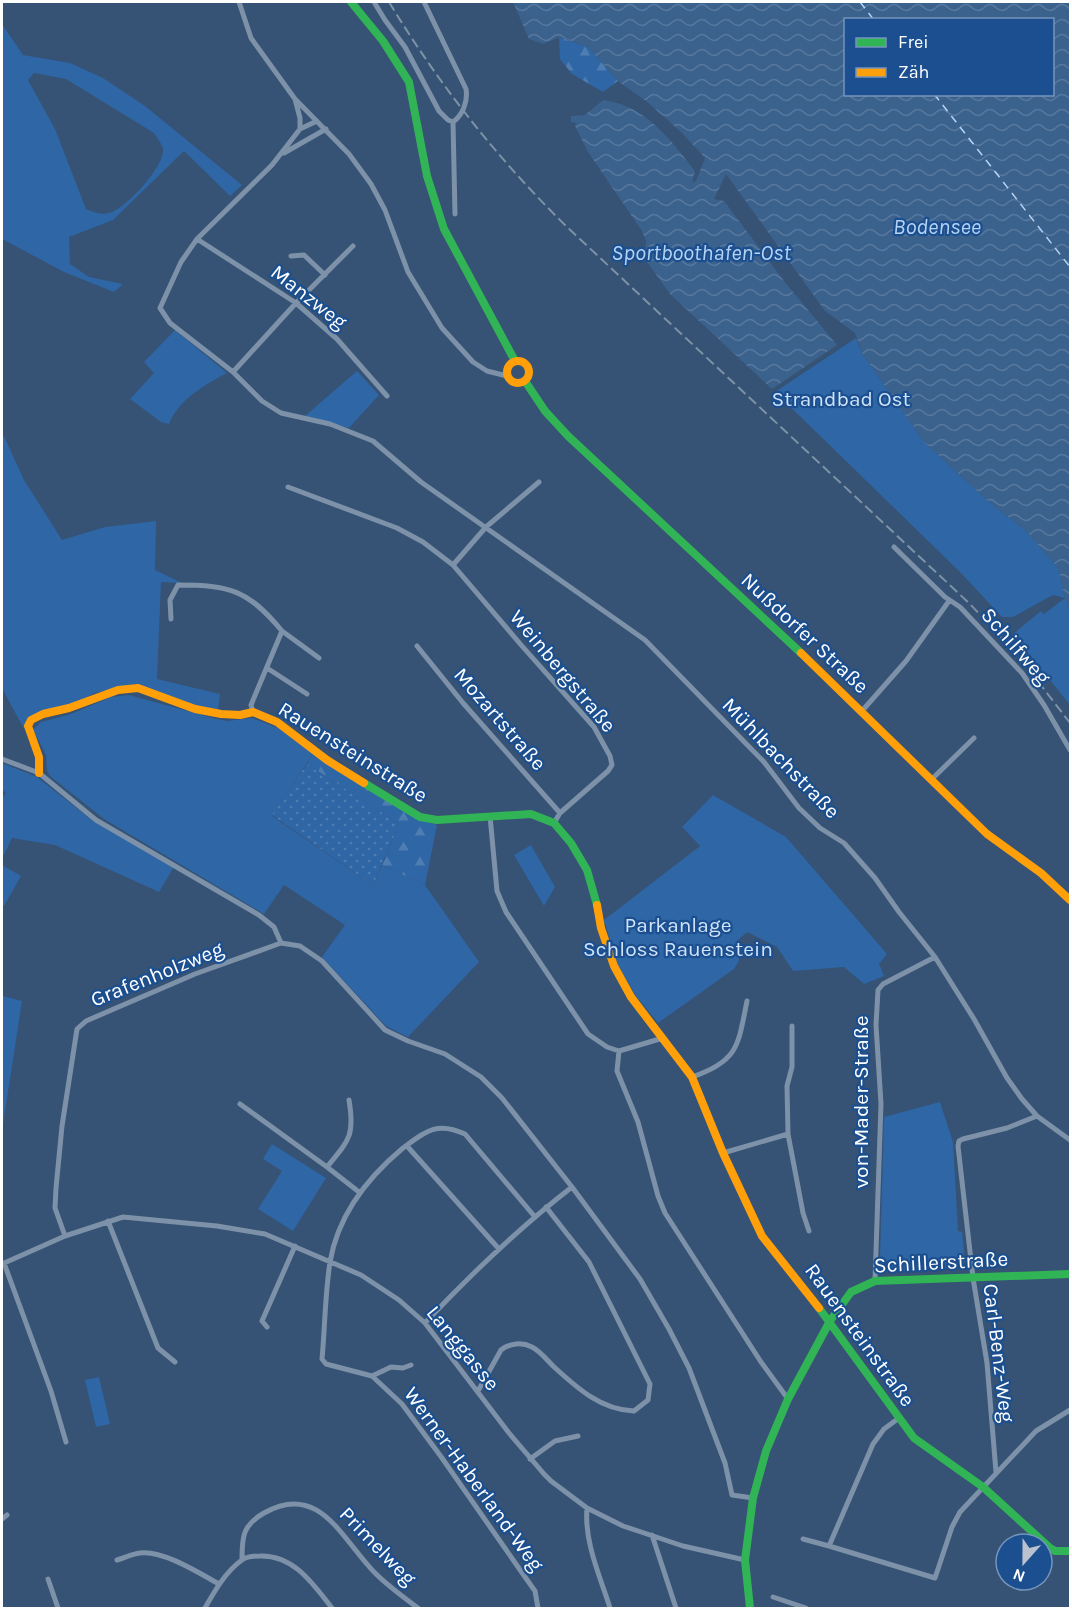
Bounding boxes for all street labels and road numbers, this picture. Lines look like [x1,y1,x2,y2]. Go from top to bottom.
street label: Manzweg [266,260,352,334]
street label: Nußdorfer Straße [736,568,874,698]
street label: Schilfweg [976,603,1056,689]
street label: Weinbergstraße [505,605,621,737]
street label: Mozartstraße [449,663,551,775]
street label: Mühlbachstraße [717,693,845,823]
street label: Rauensteinstraße [274,697,432,807]
street label: Grafenholzweg [87,936,227,1012]
street label: von-Mader-Straße [849,1016,873,1188]
street label: Schillerstraße [873,1247,1009,1277]
street label: Rauensteinstraße [800,1259,920,1411]
street label: Carl-Benz-Weg [979,1282,1019,1424]
street label: Langgasse [422,1301,504,1395]
street label: Werner-Haberland-Weg [399,1382,549,1576]
street label: Primelweg [335,1502,421,1590]

